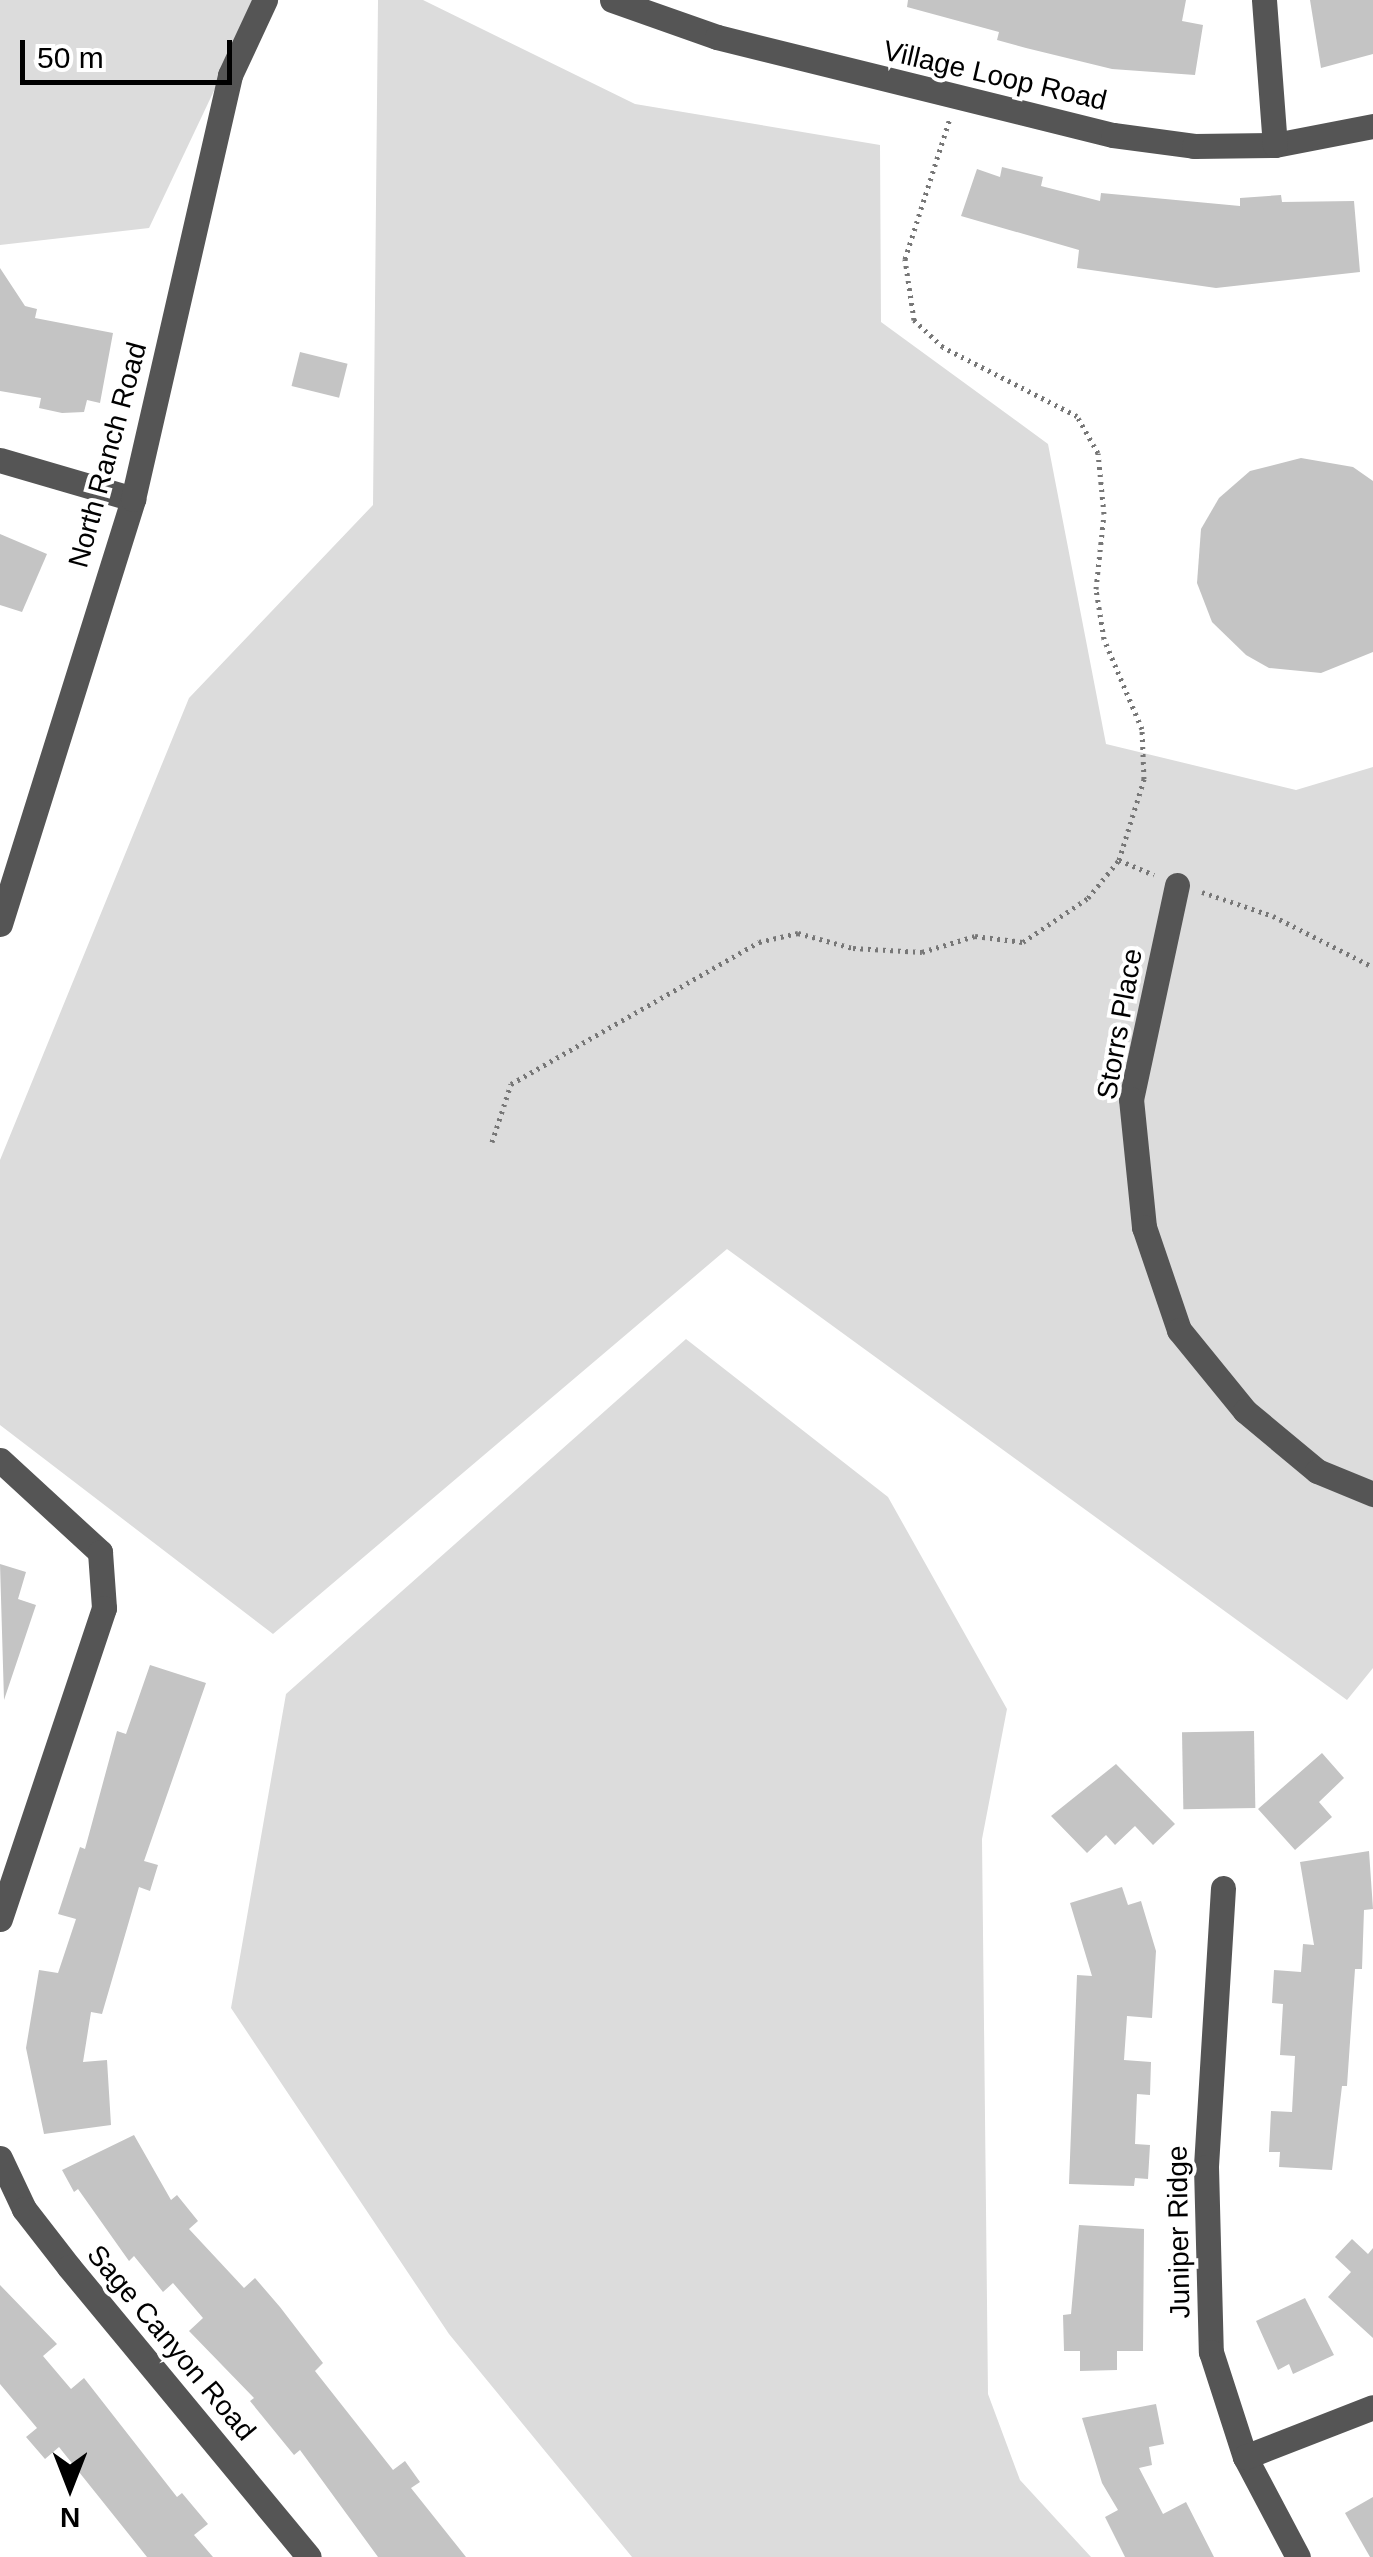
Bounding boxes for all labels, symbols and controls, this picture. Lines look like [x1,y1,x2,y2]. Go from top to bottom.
scale bar [25,20,238,82]
street label: Village Loop Road [880,34,1110,118]
text: 50 m [37,41,104,74]
street label: North Ranch Road [62,339,154,571]
street label: Storrs Place [1090,946,1150,1102]
street label: Juniper Ridge [1161,2145,1197,2319]
street label: Sage Canyon Road [80,2239,262,2447]
north arrow [20,2437,120,2537]
text: N [60,2502,80,2533]

